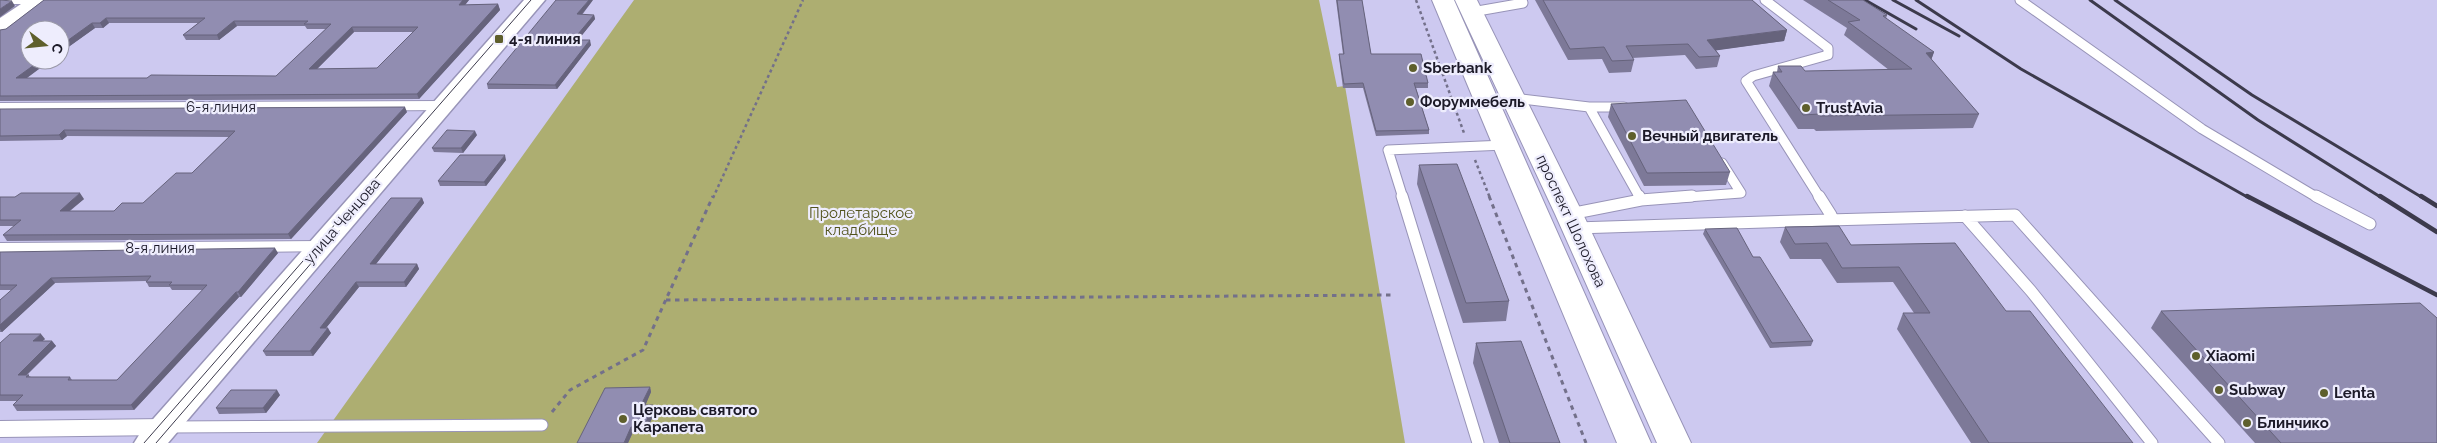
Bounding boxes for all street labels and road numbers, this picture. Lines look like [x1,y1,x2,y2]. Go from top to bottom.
street label: 6-я линия [186,98,256,116]
street label: проспект Шолохова [1532,152,1610,290]
street label: улица Ченцова [300,175,384,267]
street label: 8-я линия [125,239,195,257]

